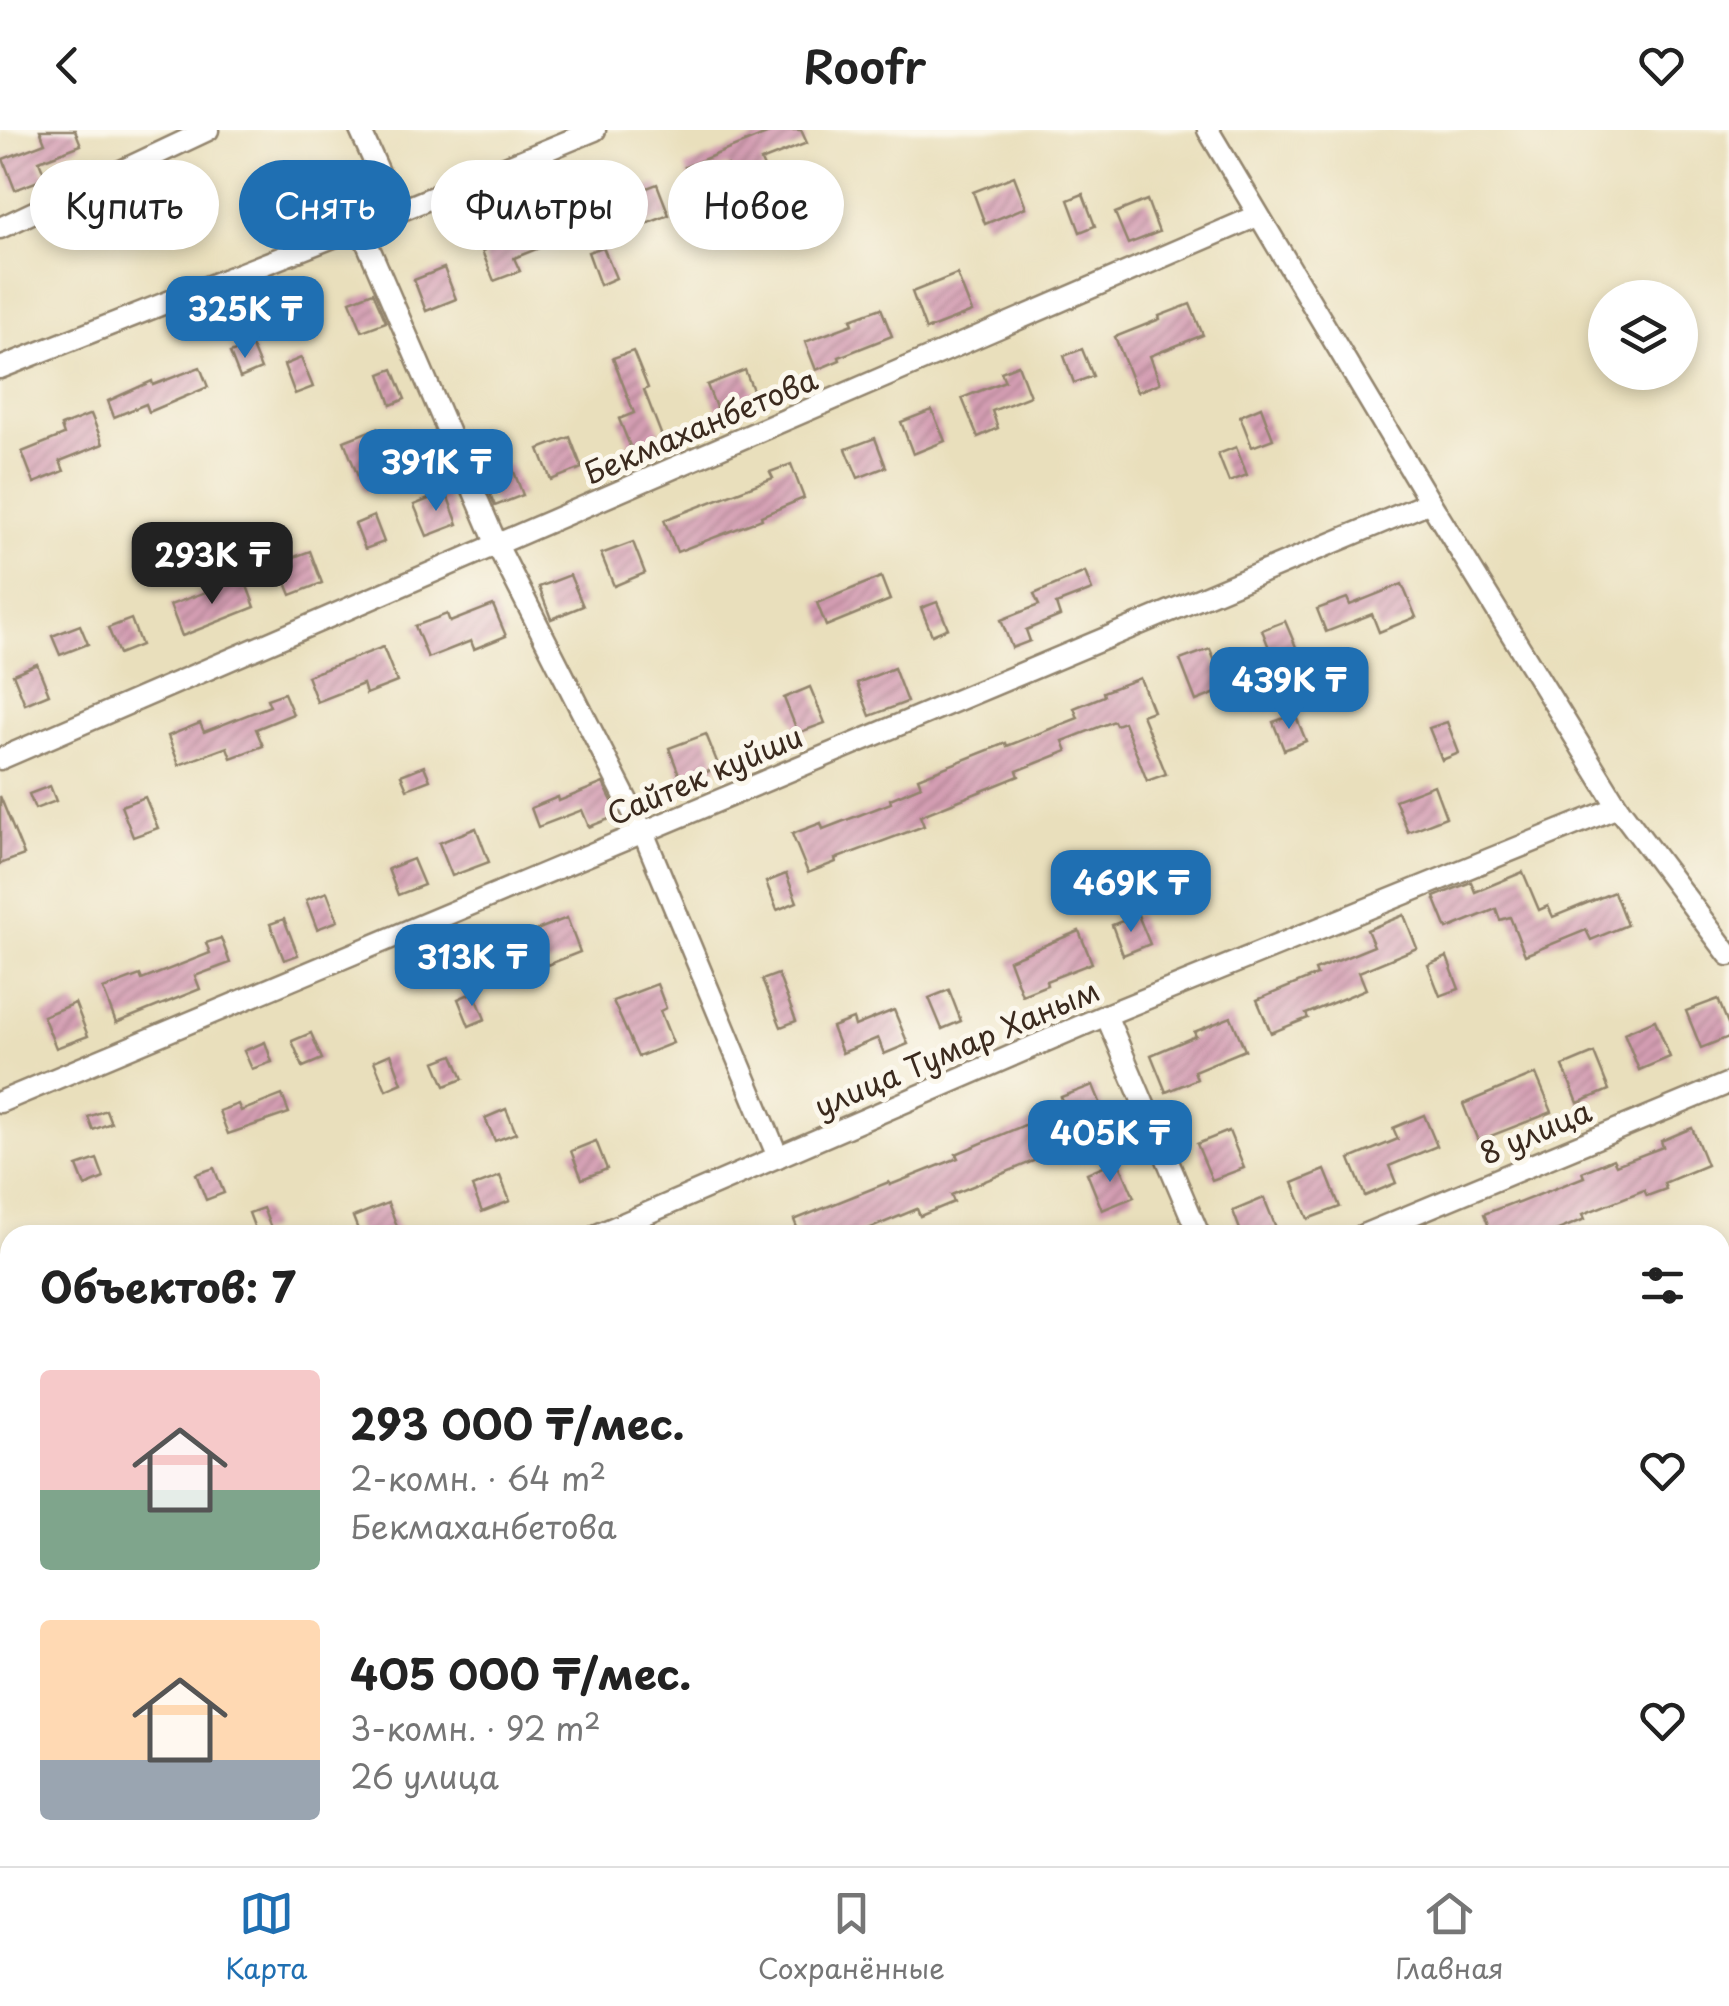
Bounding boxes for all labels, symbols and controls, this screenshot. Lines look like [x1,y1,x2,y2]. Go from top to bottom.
text: Roofr [803,31,926,99]
icon: back [40,38,95,93]
icon: heart [1634,38,1689,93]
chip: Купить [30,160,219,250]
chip: Снять [239,160,411,250]
chip: Фильтры [431,160,648,250]
chip: Новое [668,160,844,250]
pin: 325K ₸ [164,276,326,361]
map controls [1588,280,1698,390]
button: layers [1588,280,1698,390]
text: 325K ₸ [188,284,302,332]
street label: Бекмаханбетова [576,355,824,495]
pin: 391K ₸ [355,429,517,514]
text: 391K ₸ [381,437,491,485]
pin: 293K ₸ [131,522,293,607]
text: 293K ₸ [154,530,270,578]
pin: 439K ₸ [1208,647,1370,732]
text: 439K ₸ [1232,655,1346,703]
street label: Сайтек куйши [599,713,809,835]
pin: 469K ₸ [1050,850,1212,935]
text: 469K ₸ [1073,858,1189,906]
pin: 313K ₸ [391,924,553,1009]
text: 313K ₸ [417,932,527,980]
street label: улица Тумар Ханым [806,967,1106,1127]
street label: 8 улица [1472,1087,1598,1175]
pin: 405K ₸ [1029,1100,1191,1185]
text: 405K ₸ [1050,1108,1170,1156]
text: Объектов: 7 [40,1254,296,1317]
icon: filters [1635,1258,1690,1313]
text: 293 000 ₸/мес. [350,1391,685,1454]
icon: home [120,1410,240,1530]
icon: heart [1635,1443,1690,1498]
text: 2-комн. · 64 m² [350,1454,606,1502]
text: Бекмаханбетова [350,1502,617,1550]
text: 405 000 ₸/мес. [350,1641,691,1704]
icon: home [120,1660,240,1780]
icon: heart [1635,1693,1690,1748]
text: 3-комн. · 92 m² [350,1704,601,1752]
text: 26 улица [350,1752,499,1800]
tab: Карта [225,1886,307,1989]
tab: Сохранённые [758,1886,945,1989]
tab: Главная [1395,1886,1504,1989]

